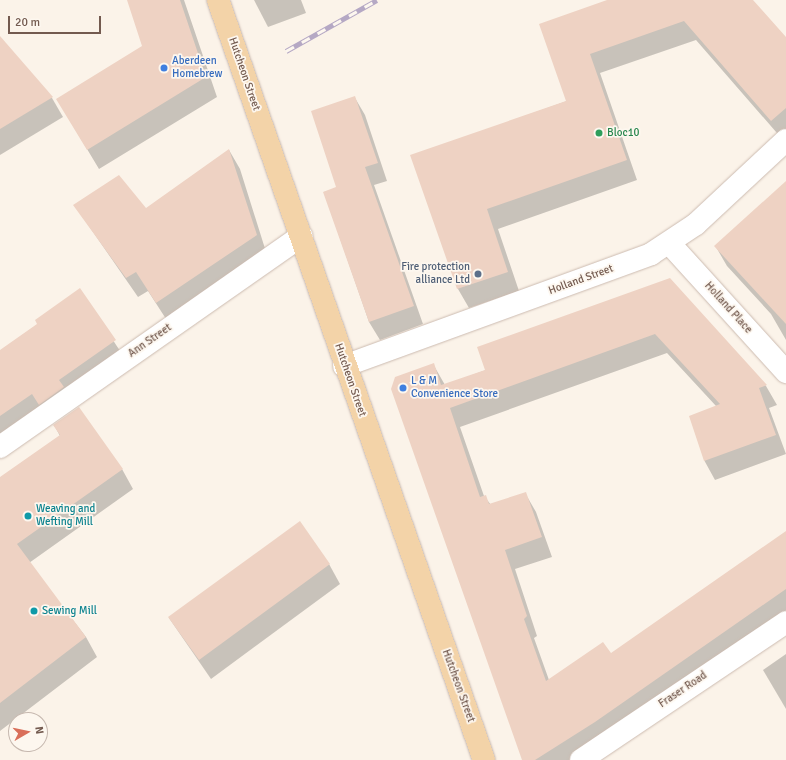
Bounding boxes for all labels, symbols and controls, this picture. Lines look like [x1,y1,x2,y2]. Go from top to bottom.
scale bar [10,8,103,34]
text: 20 m [15,15,40,30]
street label: Hutcheon Street [225,36,263,112]
place label: Aberdeen Homebrew [172,55,222,81]
marker: Aberdeen Homebrew [159,63,169,73]
place label: Bloc10 [607,126,640,140]
marker: Bloc10 [594,128,604,138]
place label: Fire protection alliance Ltd [401,261,470,287]
street label: Holland Street [547,262,615,298]
marker: Fire protection alliance Ltd [473,269,483,279]
street label: Holland Place [701,279,755,337]
street label: Ann Street [126,321,174,361]
street label: Hutcheon Street [331,342,369,418]
place label: L & M Convenience Store [411,375,498,401]
marker: L & M Convenience Store [398,383,408,393]
place label: Weaving and Wefting Mill [36,503,95,529]
marker: Weaving and Wefting Mill [23,511,33,521]
place label: Sewing Mill [42,604,97,618]
marker: Sewing Mill [29,606,39,616]
street label: Hutcheon Street [439,648,477,724]
street label: Fraser Road [656,669,710,711]
north arrow [8,712,48,752]
text: N [32,725,46,735]

